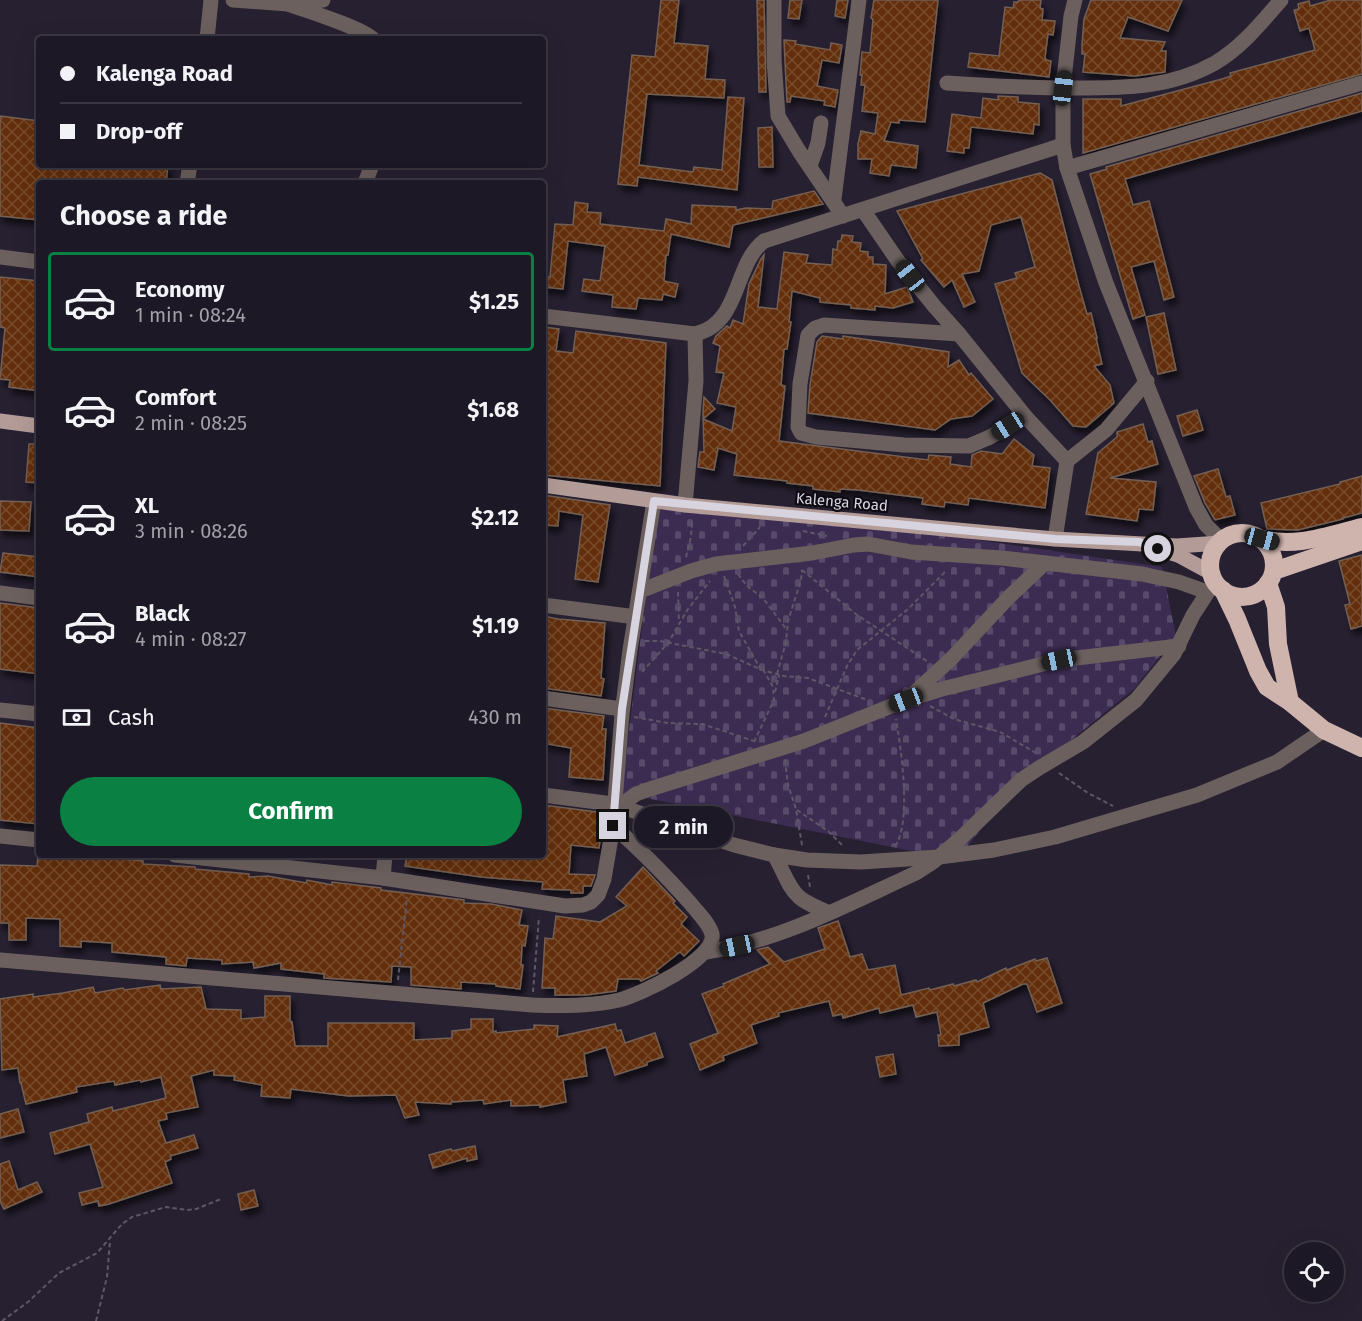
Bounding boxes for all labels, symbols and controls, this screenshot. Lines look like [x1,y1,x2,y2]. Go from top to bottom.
text: Kalenga Road [96,60,233,87]
car [1052,69,1074,107]
text: Drop-off [96,118,182,145]
text: Choose a ride [60,200,227,232]
car [892,256,928,296]
icon: car [63,275,117,329]
text: Economy [135,276,224,303]
text: $1.25 [469,288,519,315]
text: 1 min · 08:24 [135,303,246,327]
icon: car [63,383,117,437]
text: Comfort [135,384,216,411]
text: $1.68 [467,396,519,423]
car [988,409,1028,443]
text: 2 min · 08:25 [135,411,247,435]
street label: Kalenga Road [795,489,889,515]
icon: car [63,491,117,545]
text: XL [135,492,159,519]
text: $2.12 [471,504,519,531]
text: 3 min · 08:26 [135,519,248,543]
car [1242,526,1282,552]
route start [1144,535,1171,562]
icon: car [63,599,117,653]
text: Black [135,600,190,627]
text: $1.19 [472,612,519,639]
text: 4 min · 08:27 [135,627,246,651]
car [1040,647,1078,673]
car [886,685,926,715]
icon: cash [60,701,93,734]
text: Cash [108,704,155,731]
text: 430 m [468,705,522,729]
button: Confirm [60,777,522,846]
callout: 2 min [634,805,733,847]
route end [599,812,626,839]
text: 2 min [659,815,708,839]
car [718,933,756,959]
map controls [1284,1242,1344,1302]
button: locate [1284,1242,1344,1302]

